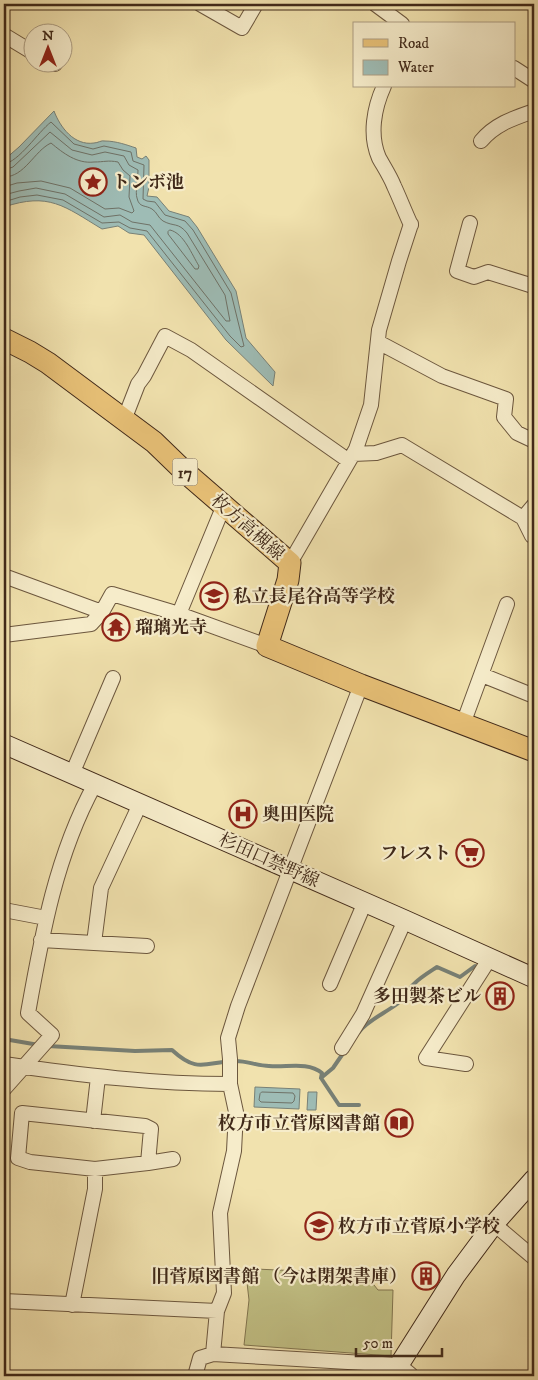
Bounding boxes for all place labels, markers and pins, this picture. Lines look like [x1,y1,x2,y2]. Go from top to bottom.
place icon: トンボ池 [78,167,108,197]
place label: トンボ池 [112,172,184,194]
school or university icon: 私立長尾谷高等学校 [199,581,229,611]
place label: 私立長尾谷高等学校 [233,586,395,608]
temple icon: 瑠璃光寺 [101,612,131,642]
place label: 瑠璃光寺 [135,617,207,639]
hospital icon: 奥田医院 [228,799,258,829]
place label: 奥田医院 [262,804,334,826]
supermarket icon: フレスト [455,838,485,868]
place label: フレスト [380,843,451,865]
building icon: 多田製茶ビル [485,981,515,1011]
place label: 多田製茶ビル [373,986,481,1008]
library icon: 枚方市立菅原図書館 [384,1108,414,1138]
place label: 枚方市立菅原図書館 [218,1113,380,1135]
school or university icon: 枚方市立菅原小学校 [304,1211,334,1241]
place label: 枚方市立菅原小学校 [338,1216,500,1238]
building icon: 旧菅原図書館 （今は閉架書庫） [411,1261,441,1291]
place label: 旧菅原図書館 （今は閉架書庫） [151,1266,407,1288]

